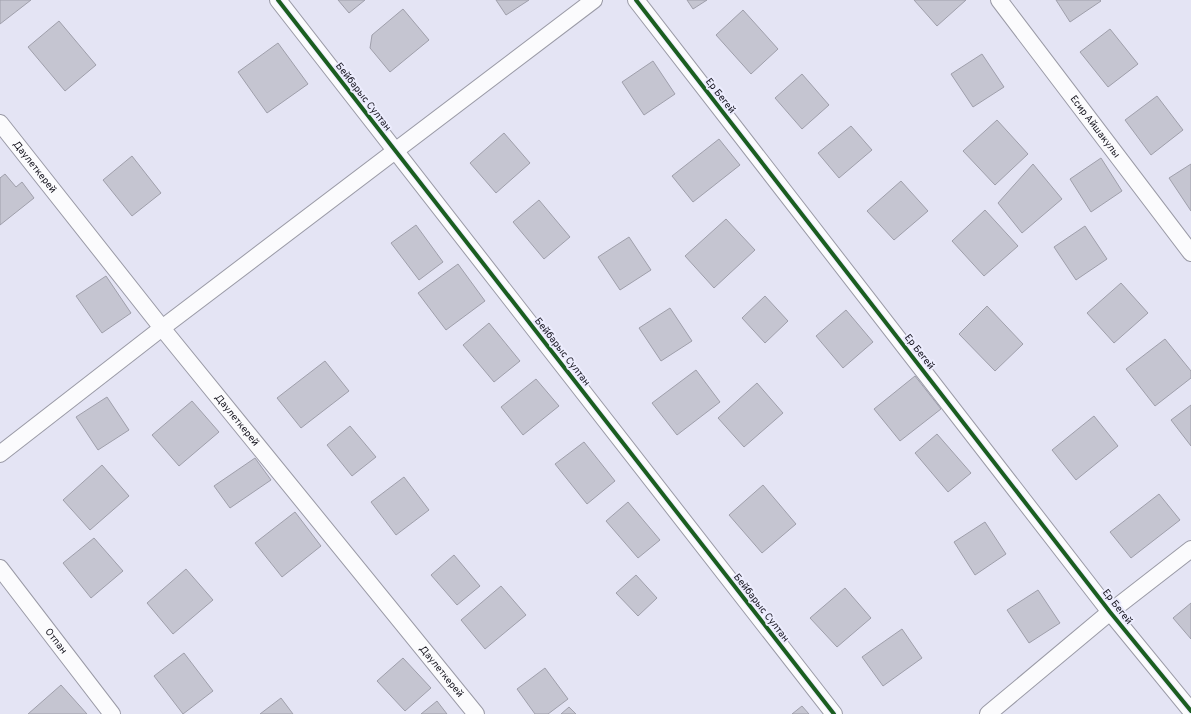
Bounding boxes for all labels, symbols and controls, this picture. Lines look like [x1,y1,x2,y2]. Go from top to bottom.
street label: Бейбарыс Султан [332,60,394,134]
street label: Ер Бегей [702,76,738,116]
street label: Есир Айшакулы [1067,93,1123,161]
street label: Даулеткерей [10,138,60,196]
street label: Бейбарыс Султан [531,315,593,389]
street label: Ер Бегей [901,332,937,372]
street label: Даулеткерей [212,391,262,449]
street label: Бейбарыс Султан [730,571,792,645]
street label: Ер Бегей [1099,587,1135,627]
street label: Отпан [42,625,70,657]
street label: Даулеткерей [416,643,466,700]

